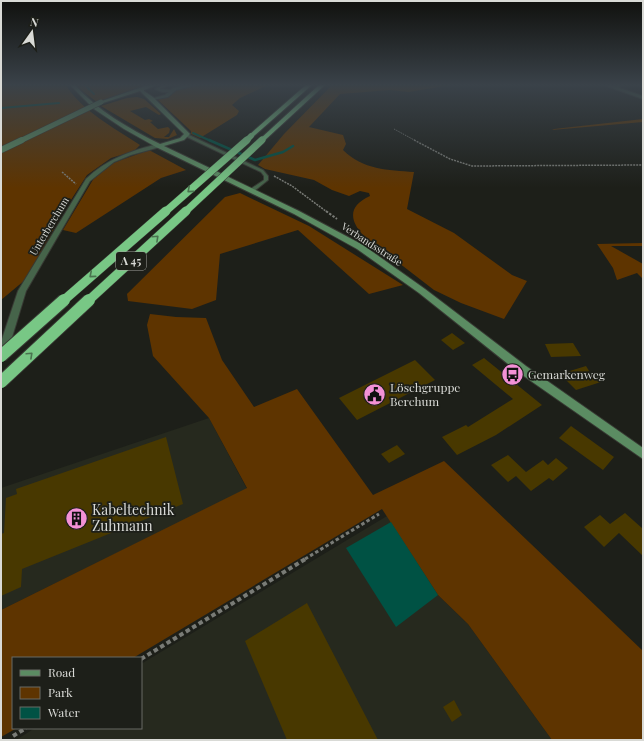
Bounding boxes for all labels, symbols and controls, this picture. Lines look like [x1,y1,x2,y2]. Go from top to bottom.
north arrow [12,12,52,52]
text: N [29,14,40,30]
one-way arrow [187,185,195,192]
street label: Unterberchum [26,194,72,258]
street label: Verbandsstraße [338,218,405,269]
one-way arrow [151,235,159,243]
road number: A 45 [116,252,146,270]
one-way arrow [90,271,97,278]
one-way arrow [25,353,32,360]
bus stop icon: Gemarkenweg [500,362,526,388]
place label: Gemarkenweg [528,366,606,382]
place label: Löschgruppe Berchum [390,379,460,409]
public building icon: Löschgruppe Berchum [361,382,387,408]
place label: Kabeltechnik Zuhmann [92,500,175,535]
building icon: Kabeltechnik Zuhmann [63,505,89,531]
legend [12,657,142,729]
text: Road [48,664,75,680]
text: Park [48,684,73,700]
text: Water [47,704,81,720]

